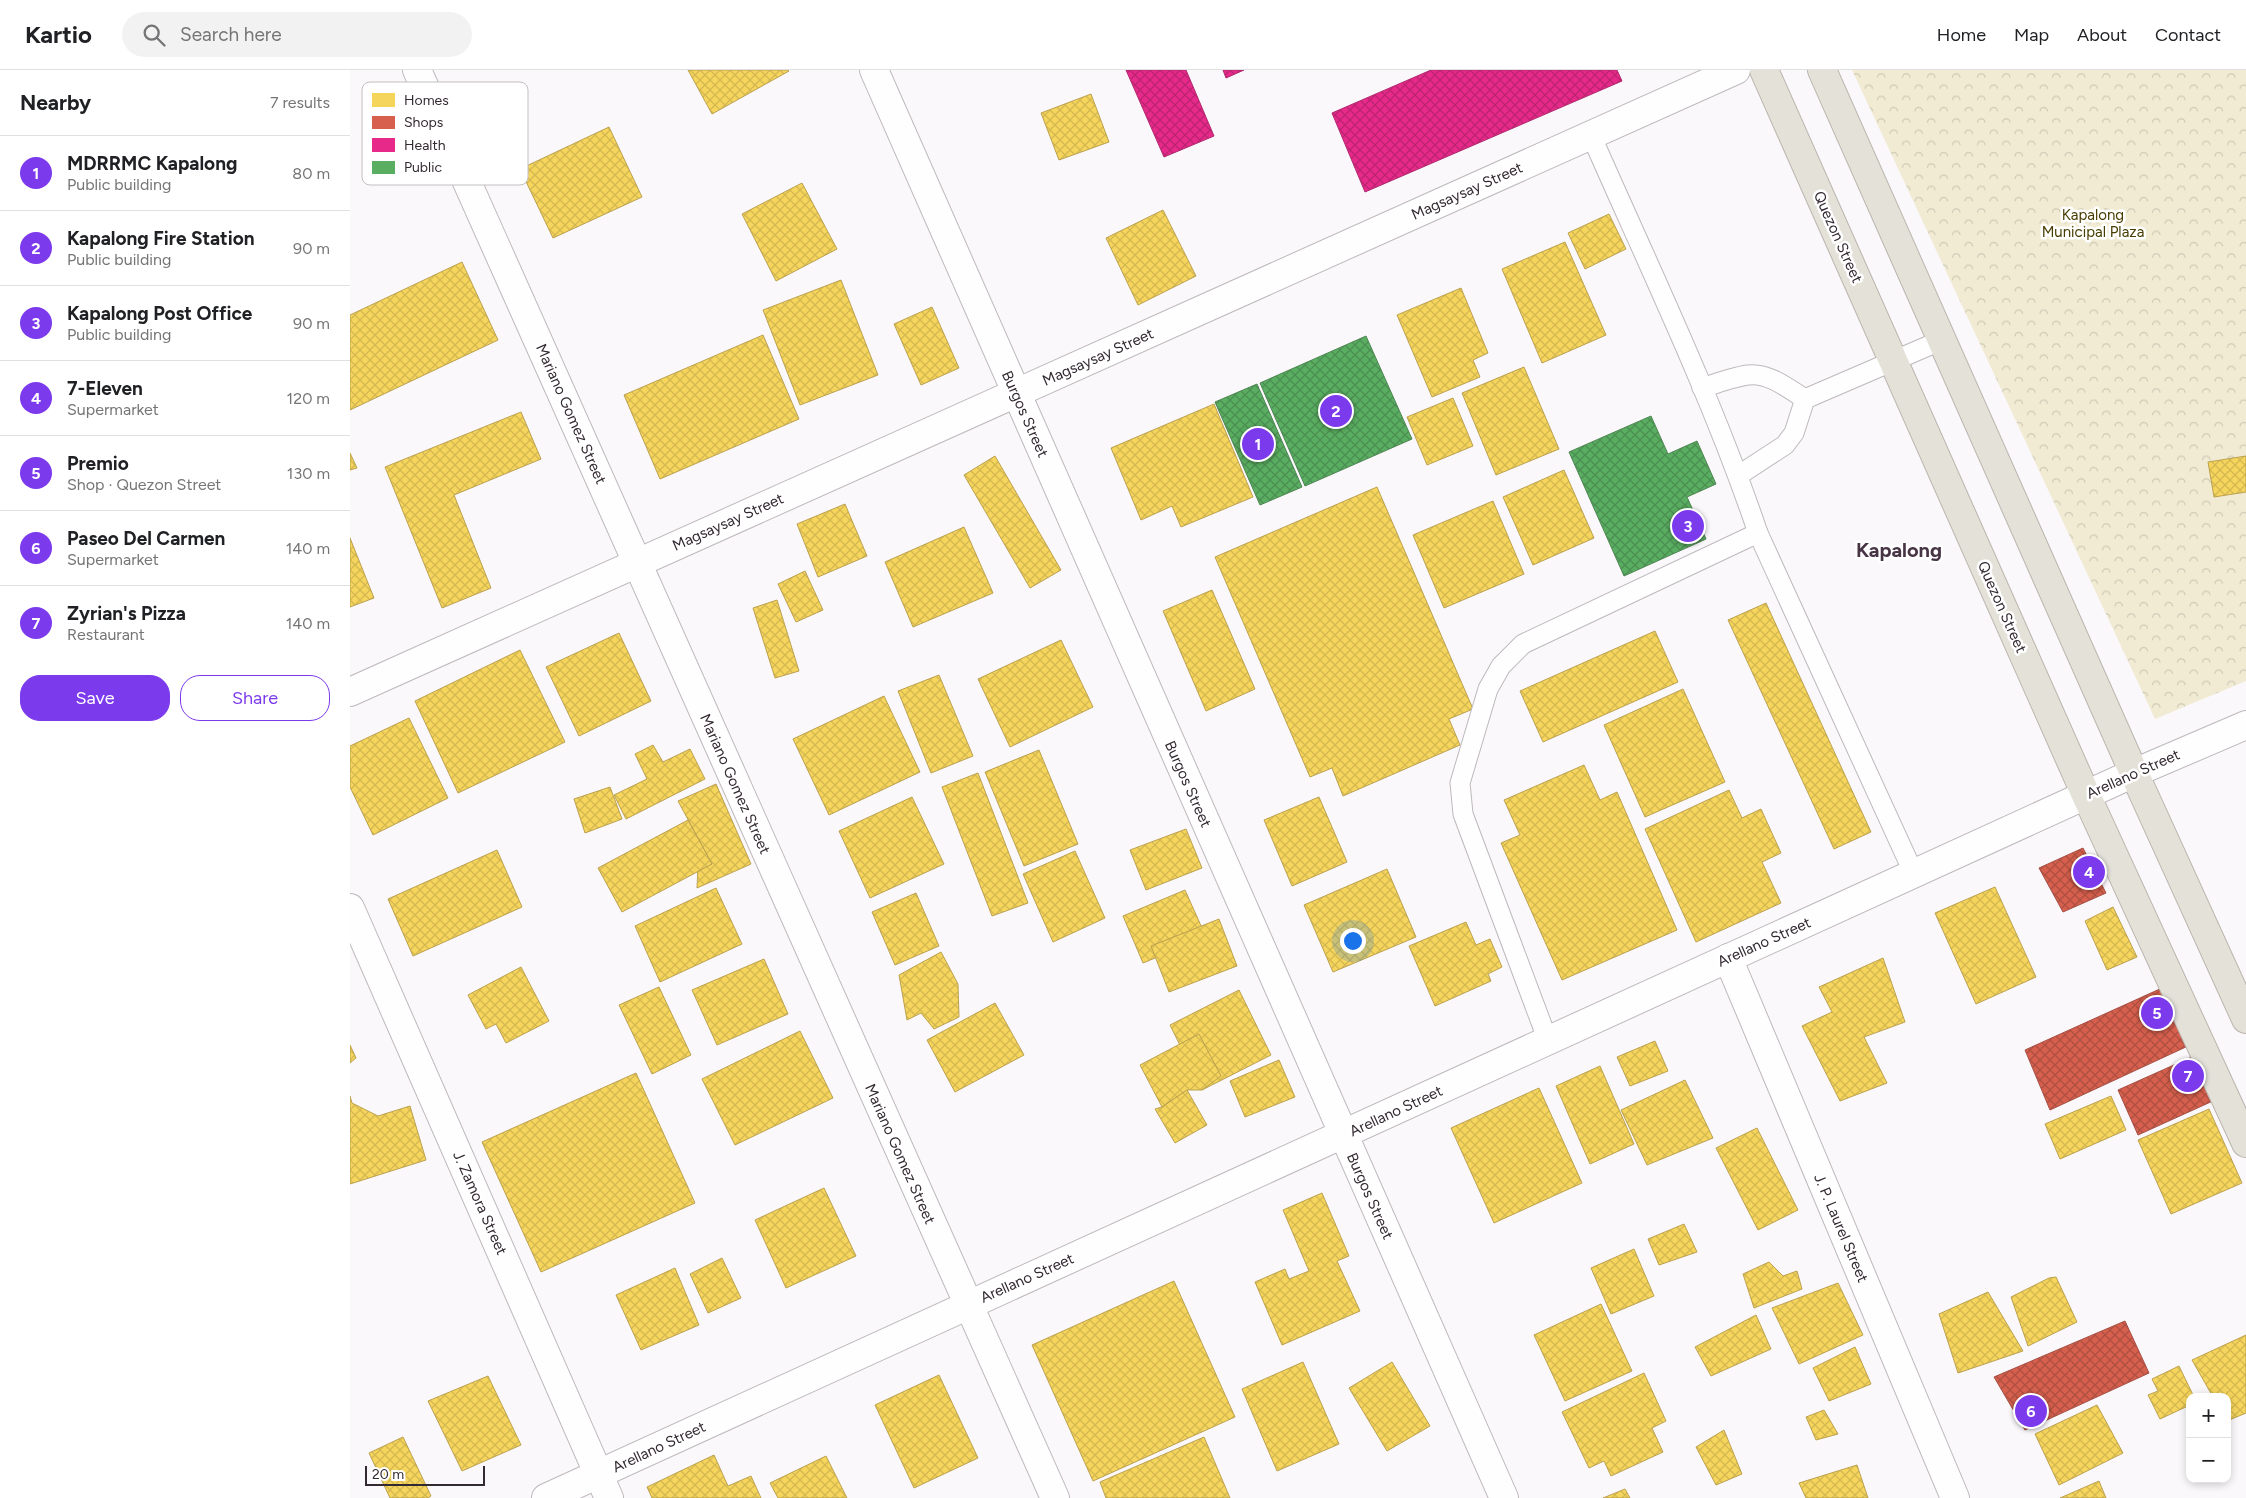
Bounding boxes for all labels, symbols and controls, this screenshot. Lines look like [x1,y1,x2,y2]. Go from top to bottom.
search box [122,12,472,57]
text: Kartio [25,20,92,49]
icon: search [140,21,168,49]
text: Search here [180,23,282,46]
text: Home [1937,24,1986,46]
text: Map [2014,24,2049,46]
text: About [2077,24,2127,46]
text: Contact [2155,24,2221,46]
legend [362,82,528,185]
text: Nearby [20,90,91,115]
text: Homes [404,92,449,109]
text: 7 results [270,93,330,112]
text: Shops [404,114,443,131]
text: Health [404,137,446,154]
text: MDRRMC Kapalong [67,152,237,175]
street label: Magsaysay Street [1409,158,1526,224]
text: Public [404,159,442,176]
text: 1 [33,164,39,183]
text: 80 m [292,164,330,183]
text: Public building [67,175,171,194]
street label: Quezon Street [1810,188,1866,286]
park label: Kapalong Municipal Plaza [2042,206,2144,241]
text: Kapalong Fire Station [67,227,255,250]
text: 2 [31,239,41,258]
text: 90 m [293,239,330,258]
text: Public building [67,250,171,269]
text: Kapalong Post Office [67,302,252,325]
text: 3 [32,314,40,333]
text: 90 m [293,314,330,333]
street label: Magsaysay Street [1040,324,1157,390]
text: Public building [67,325,171,344]
street label: Mariano Gomez Street [532,341,610,487]
street label: Burgos Street [998,368,1052,460]
text: 7-Eleven [67,377,143,400]
text: 4 [31,389,41,408]
text: 120 m [287,389,330,408]
pin: 2 [1320,392,1352,430]
text: Supermarket [67,400,159,419]
pin: 1 [1242,425,1274,463]
text: Premio [67,452,129,475]
text: 5 [31,464,41,483]
text: 130 m [287,464,330,483]
text: Shop · Quezon Street [67,475,221,494]
street label: Magsaysay Street [670,489,787,555]
pin: 3 [1672,507,1704,545]
text: Paseo Del Carmen [67,527,225,550]
district label: Kapalong [1856,538,1942,562]
text: 6 [31,539,41,558]
text: 140 m [286,539,330,558]
text: Supermarket [67,550,159,569]
street label: Quezon Street [1974,558,2030,656]
text: Zyrian's Pizza [67,602,186,625]
text: 7 [32,614,40,633]
text: 140 m [286,614,330,633]
text: Restaurant [67,625,145,644]
button: Save [20,675,170,721]
button: Share [180,675,330,721]
street label: Mariano Gomez Street [696,711,774,857]
street label: Burgos Street [1161,738,1215,830]
street label: Arellano Street [2083,745,2183,803]
pin: 4 [2073,853,2105,891]
street label: Arellano Street [1714,913,1814,971]
your location [1340,928,1366,954]
pin: 5 [2141,994,2173,1032]
pin: 7 [2172,1057,2204,1095]
street label: Mariano Gomez Street [861,1081,939,1227]
street label: Arellano Street [1347,1081,1446,1140]
street label: J. Zamora Street [449,1148,511,1258]
street label: Burgos Street [1343,1150,1397,1242]
street label: J. P. Laurel Street [1810,1171,1872,1285]
street label: Arellano Street [977,1249,1077,1307]
pin: 6 [2015,1392,2047,1430]
map controls [2186,1393,2231,1483]
button: + [2186,1393,2231,1438]
street label: Arellano Street [610,1417,709,1476]
button: − [2186,1438,2231,1483]
scale bar [365,1463,485,1486]
text: 20 m [372,1466,404,1483]

